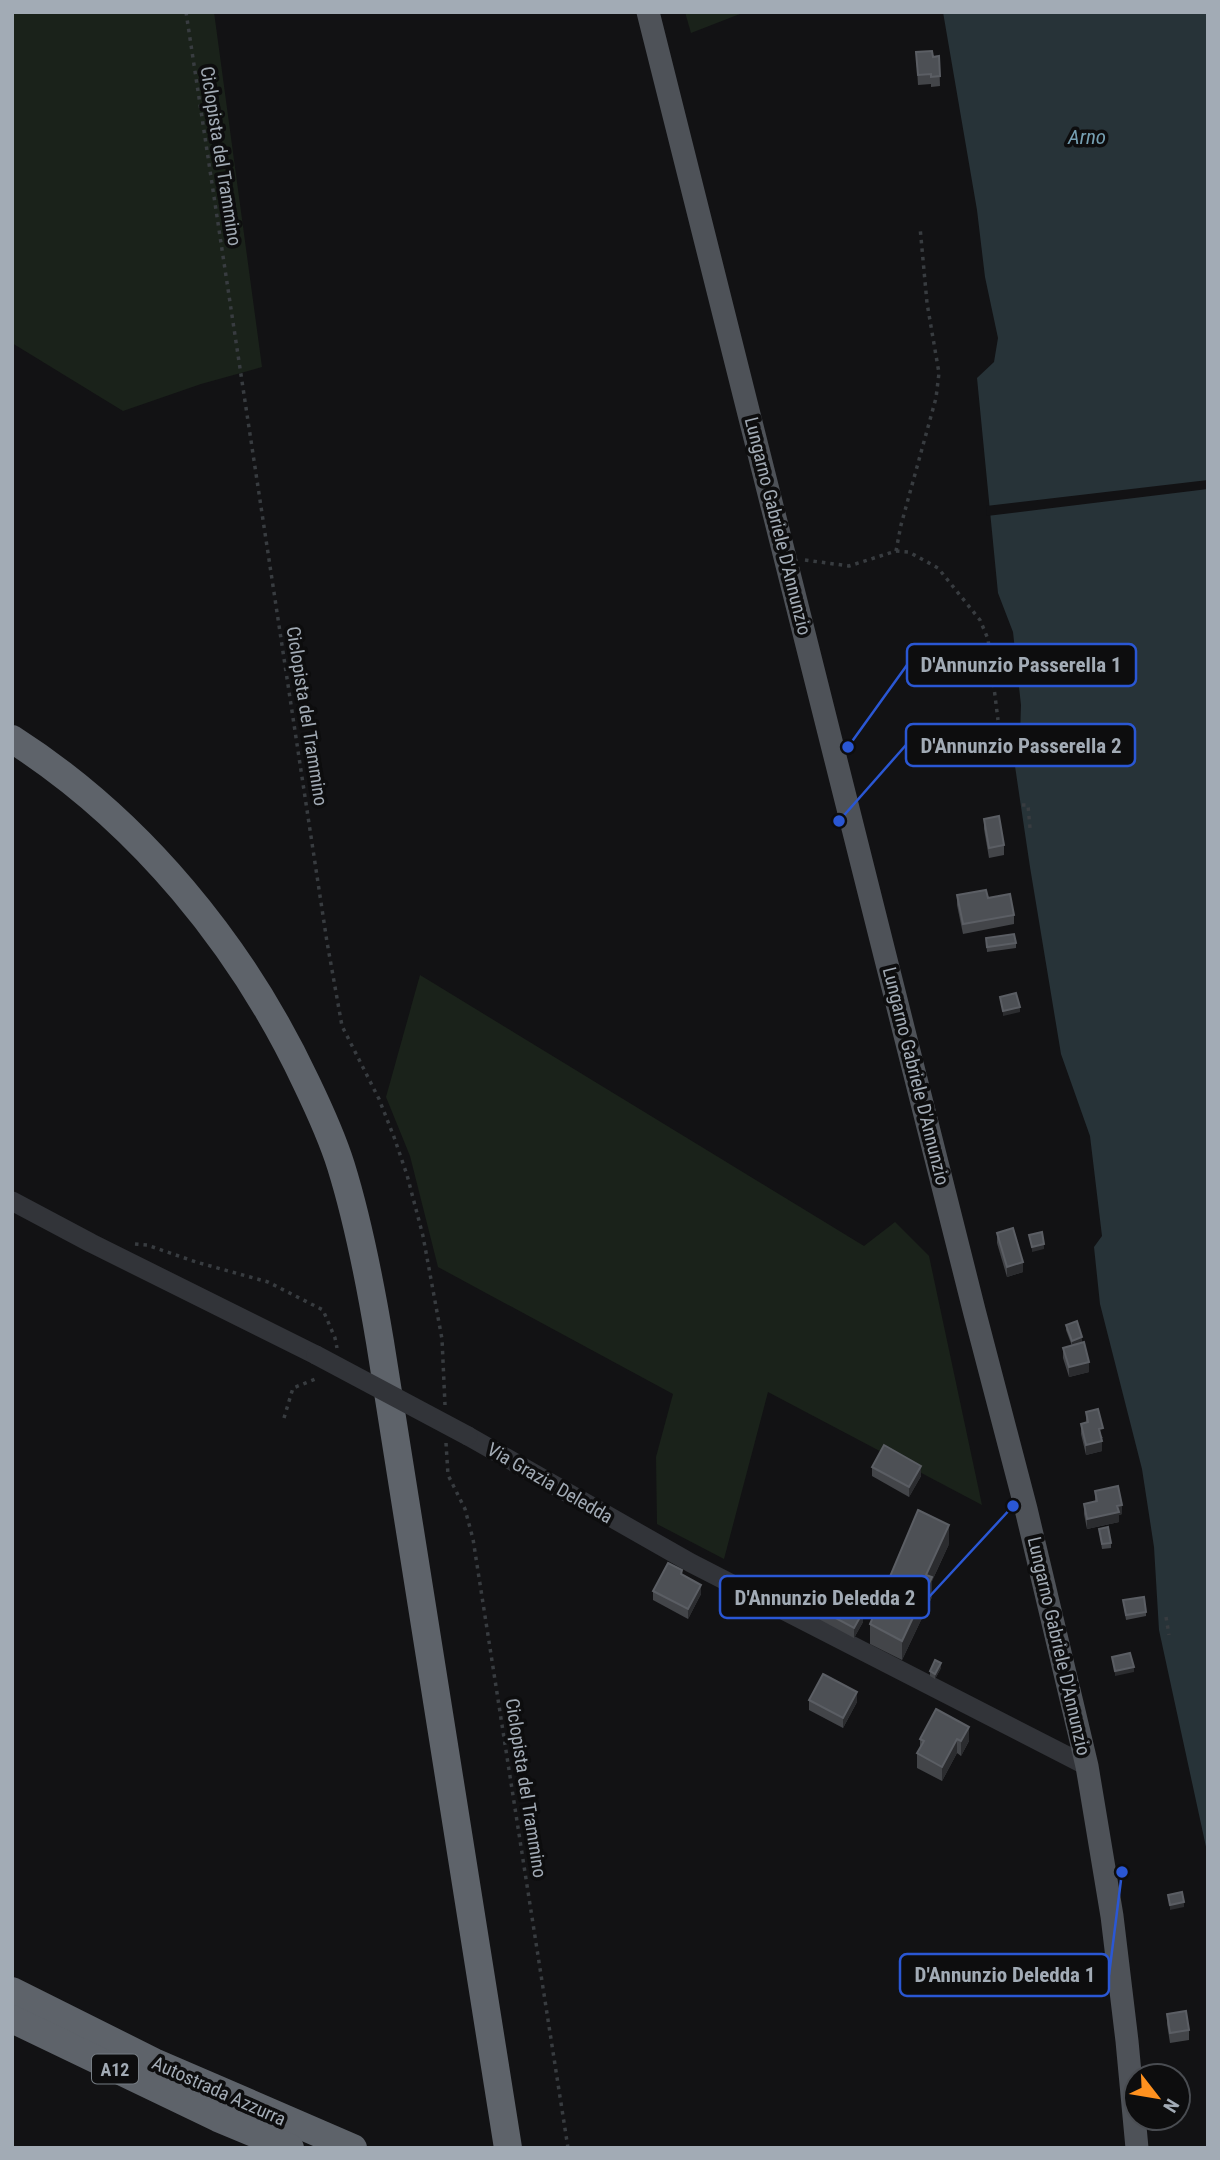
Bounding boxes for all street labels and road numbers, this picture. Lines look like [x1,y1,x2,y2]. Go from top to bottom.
street label: Ciclopista del Trammino [195,65,247,247]
street label: Lungarno Gabriele D'Annunzio [740,415,816,637]
street label: Ciclopista del Trammino [281,625,333,807]
street label: Lungarno Gabriele D'Annunzio [878,965,954,1187]
street label: Via Grazia Deledda [483,1438,617,1528]
street label: Lungarno Gabriele D'Annunzio [1023,1534,1095,1758]
street label: Ciclopista del Trammino [500,1697,552,1879]
street label: Autostrada Azzurra [149,2051,289,2131]
road number: A12 [92,2054,138,2084]

